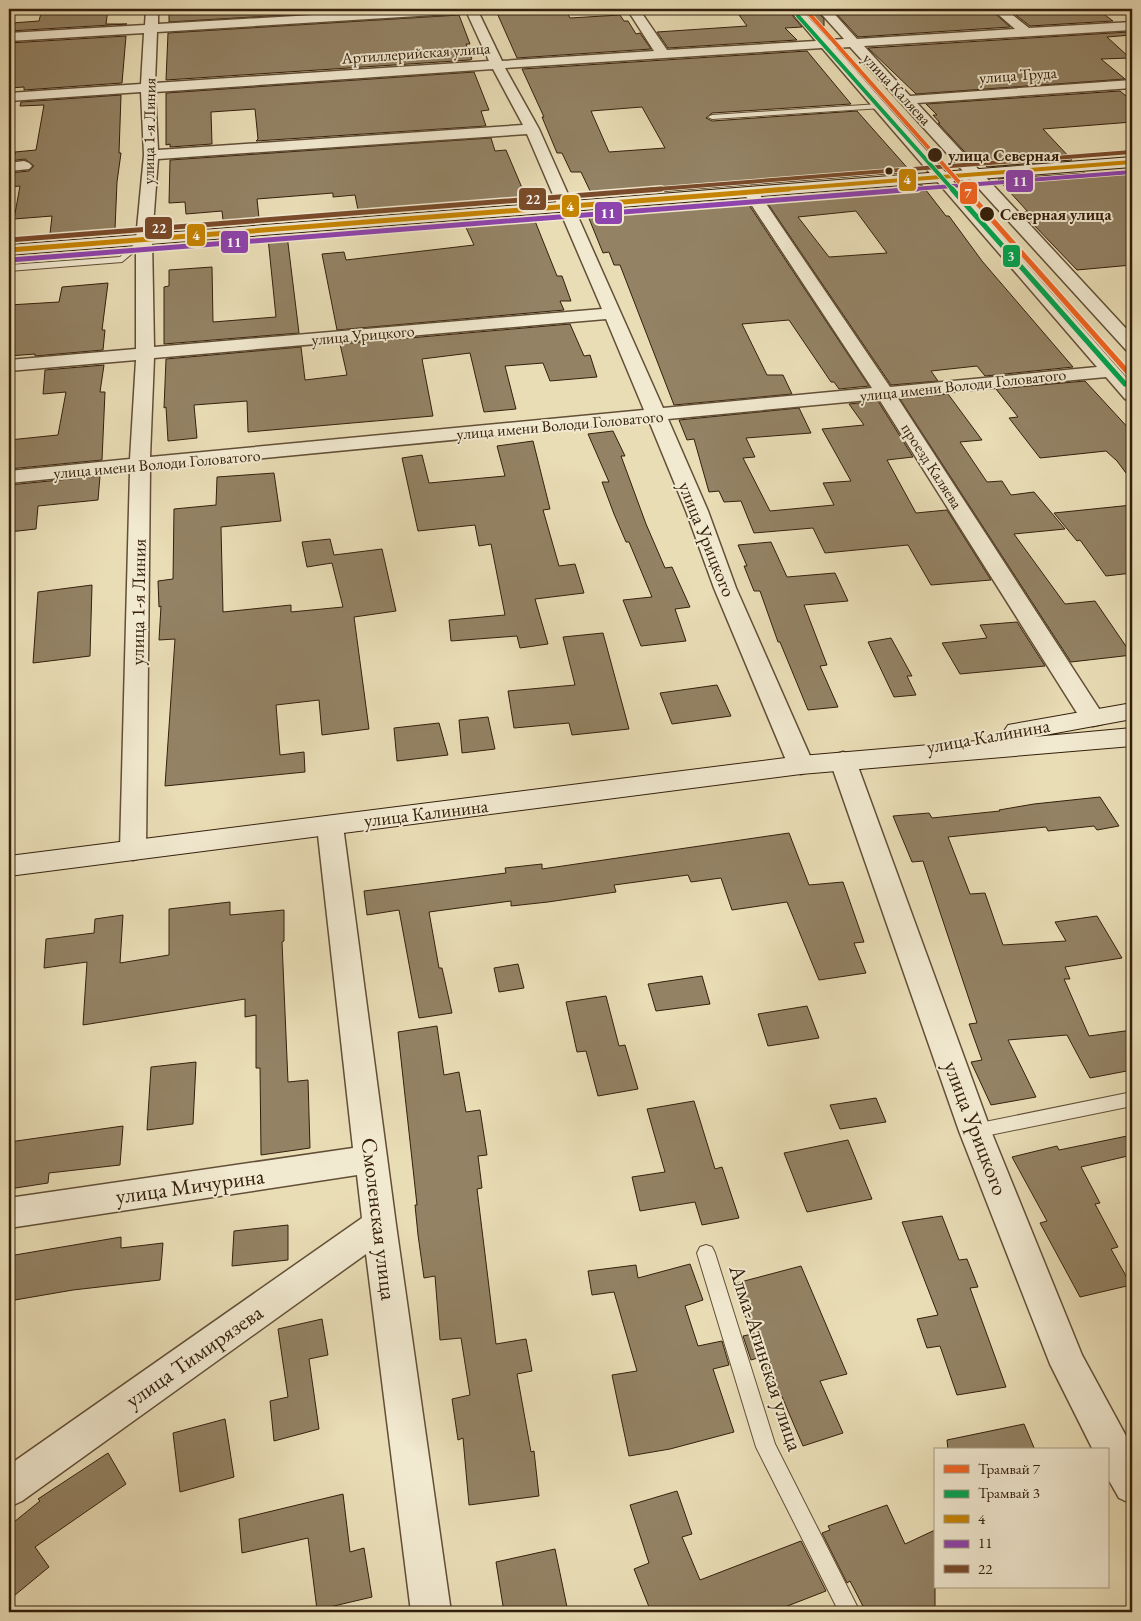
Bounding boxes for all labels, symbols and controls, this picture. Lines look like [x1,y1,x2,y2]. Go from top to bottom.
street label: Артиллерийская улица [340,37,492,69]
street label: улица Каляева [858,48,936,130]
street label: улица Труда [978,62,1058,88]
street label: улица 1-я Линия [138,77,160,185]
place label: улица Северная [948,145,1060,166]
marker: улица Северная [926,146,944,164]
unlabelled marker [884,166,894,176]
line badge: 4 [898,168,917,192]
line badge: 11 [1005,169,1034,193]
text: 4 [903,170,911,188]
text: 11 [1013,172,1027,190]
line badge: 7 [959,181,978,205]
text: 7 [964,184,972,202]
line badge: 22 [518,187,547,211]
text: 22 [526,190,541,208]
line badge: 4 [561,194,580,218]
text: 4 [566,197,574,215]
line badge: 11 [594,201,623,225]
text: 11 [601,204,615,222]
place label: Северная улица [1000,204,1112,225]
marker: Северная улица [978,205,996,223]
line badge: 22 [144,216,173,240]
text: 22 [152,219,167,237]
line badge: 4 [186,223,206,247]
text: 4 [192,226,200,244]
line badge: 11 [220,230,249,254]
text: 11 [227,233,241,251]
line badge: 3 [1002,244,1021,268]
text: 3 [1007,247,1015,265]
street label: улица Урицкого [311,320,415,350]
street label: улица имени Володи Головатого [859,364,1067,406]
street label: улица имени Володи Головатого [456,405,664,445]
street label: проезд Каляева [896,419,968,513]
street label: улица имени Володи Головатого [53,444,261,484]
street label: улица Урицкого [672,478,742,600]
street label: улица 1-я Линия [124,538,152,666]
street label: улица Калинина [924,713,1052,759]
street label: улица Калинина [362,793,490,833]
street label: улица Урицкого [937,1057,1015,1199]
street label: Смоленская улица [355,1136,403,1302]
street label: улица Мичурина [114,1161,266,1211]
street label: Алма-Атинская улица [722,1260,810,1455]
street label: улица Тимирязева [120,1298,269,1414]
legend [934,1448,1108,1588]
text: Трамвай 7 [978,1459,1041,1478]
text: Трамвай 3 [978,1483,1040,1502]
text: 4 [978,1509,986,1528]
text: 11 [978,1533,992,1552]
text: 22 [978,1559,993,1578]

